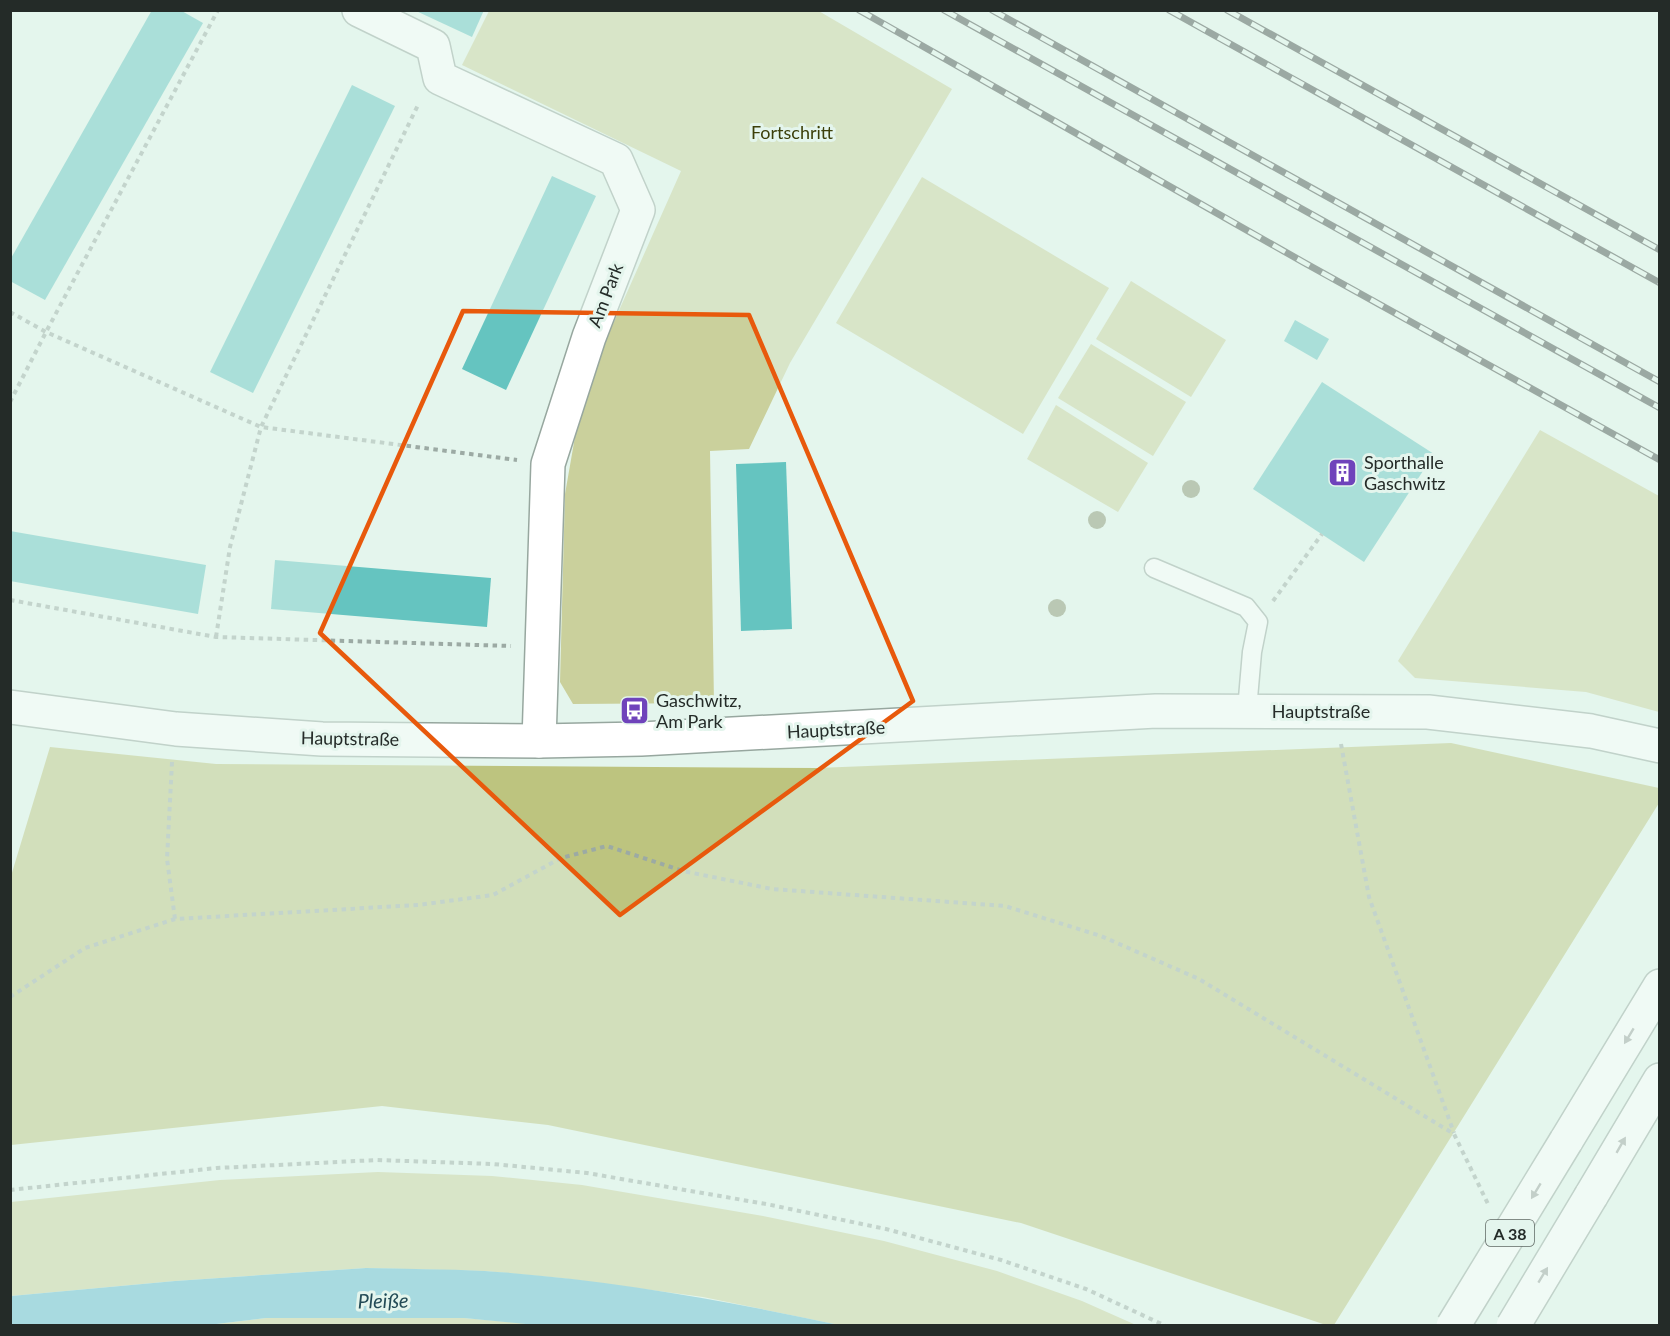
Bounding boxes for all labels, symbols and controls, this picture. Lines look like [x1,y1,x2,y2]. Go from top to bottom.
park label: Fortschritt [751,121,834,143]
street label: Am Park [583,259,628,330]
place label: Sporthalle Gaschwitz [1364,451,1445,494]
building icon: Sporthalle Gaschwitz [1327,456,1359,488]
place label: Gaschwitz, Am Park [656,689,742,732]
bus stop icon: Gaschwitz, Am Park [619,694,651,726]
street label: Hauptstraße [1272,700,1370,722]
street label: Hauptstraße [786,715,886,743]
street label: Hauptstraße [301,726,399,750]
one-way arrow [1624,1028,1635,1044]
one-way arrow [1615,1137,1625,1154]
one-way arrow [1530,1183,1541,1199]
road number: A 38 [1486,1220,1534,1246]
one-way arrow [1537,1267,1548,1283]
water label: Pleiße [357,1288,409,1312]

